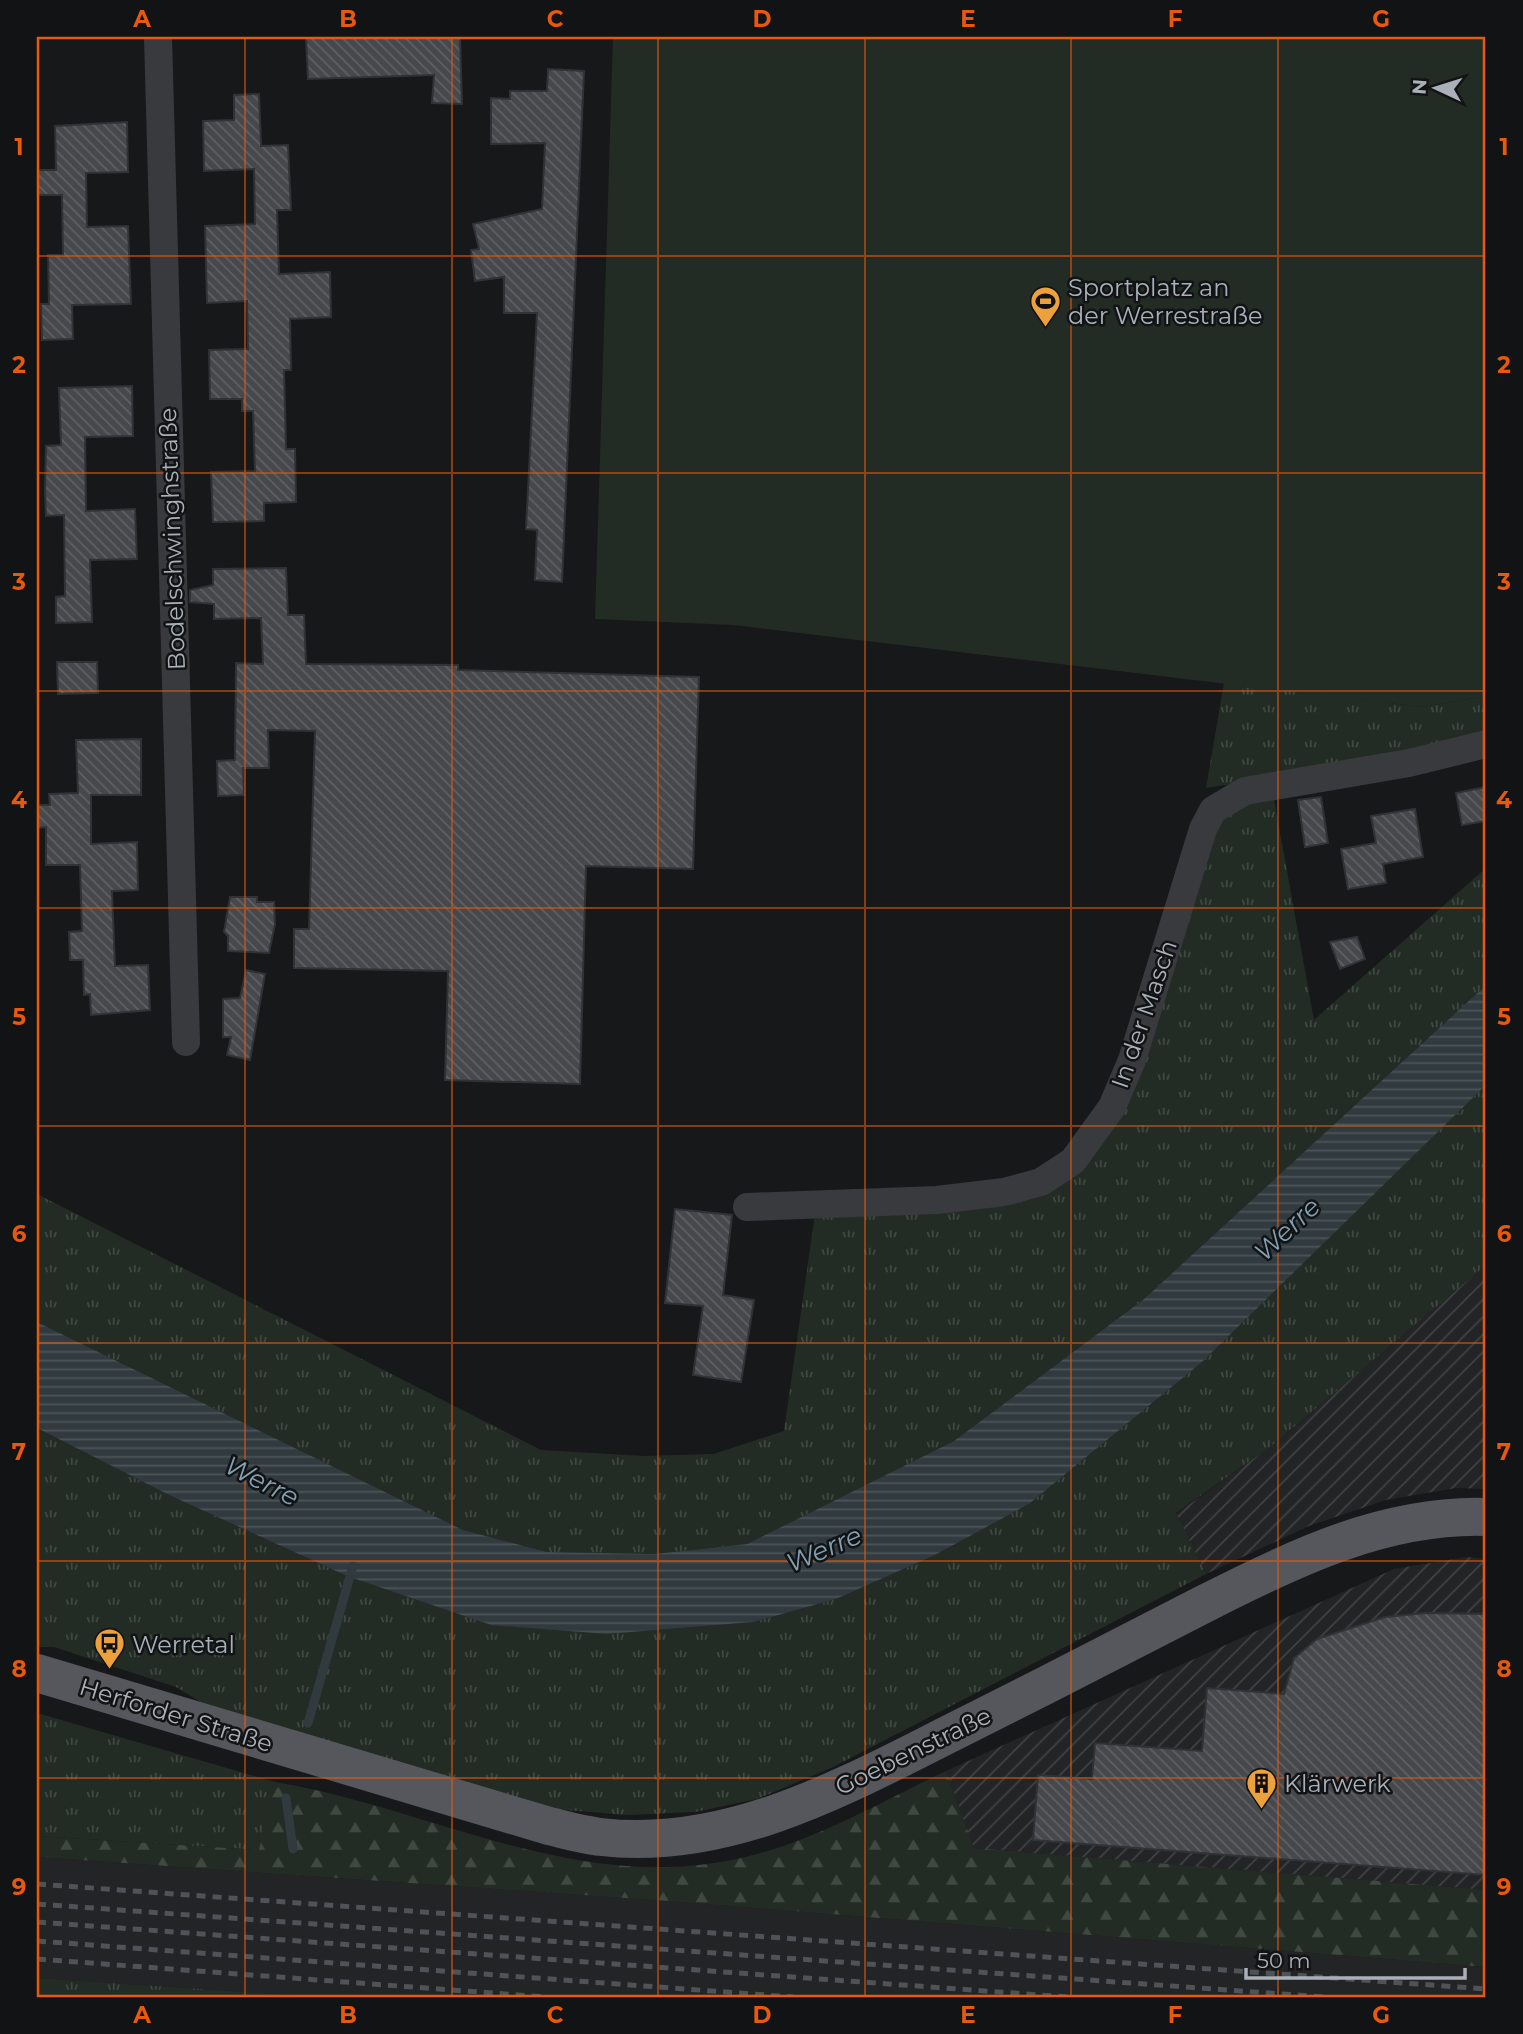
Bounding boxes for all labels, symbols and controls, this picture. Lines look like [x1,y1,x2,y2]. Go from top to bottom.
text: A [132,5,151,33]
text: B [339,5,357,33]
text: C [547,5,564,33]
text: D [753,5,772,33]
text: E [960,5,976,33]
text: F [1168,5,1183,33]
text: G [1372,5,1390,33]
north arrow [1400,52,1470,122]
text: N [1408,78,1432,95]
text: 1 [14,133,24,161]
text: 1 [1499,133,1509,161]
place label: Sportplatz an der Werrestraße [1068,273,1263,330]
sports icon: Sportplatz an der Werrestraße [1028,284,1062,328]
text: 2 [12,351,26,379]
text: 2 [1497,351,1511,379]
street label: Bodelschwinghstraße [153,407,191,671]
text: 3 [11,568,26,596]
text: 3 [1496,568,1511,596]
text: 4 [11,786,27,814]
text: 4 [1496,786,1512,814]
street label: In der Masch [1105,936,1183,1092]
text: 5 [12,1003,26,1031]
text: 5 [1497,1003,1511,1031]
water label: Werre [1247,1190,1327,1268]
text: 6 [12,1220,27,1248]
text: 6 [1497,1220,1512,1248]
text: 7 [12,1438,26,1466]
text: 7 [1497,1438,1511,1466]
water label: Werre [220,1449,304,1513]
water label: Werre [782,1519,866,1579]
bus stop icon: Werretal [92,1627,126,1671]
place label: Werretal [132,1630,235,1659]
text: 8 [11,1655,27,1683]
text: 8 [1496,1655,1512,1683]
street label: Herforder Straße [76,1672,276,1758]
street label: Goebenstraße [830,1701,996,1801]
building icon: Klärwerk [1244,1766,1278,1810]
place label: Klärwerk [1284,1769,1391,1798]
text: 9 [12,1873,26,1901]
text: 9 [1497,1873,1511,1901]
scale bar [1246,1936,1465,1980]
text: 50 m [1257,1948,1311,1973]
text: A [132,2001,151,2029]
text: B [339,2001,357,2029]
text: C [547,2001,564,2029]
text: D [753,2001,772,2029]
text: E [960,2001,976,2029]
text: F [1168,2001,1183,2029]
text: G [1372,2001,1390,2029]

